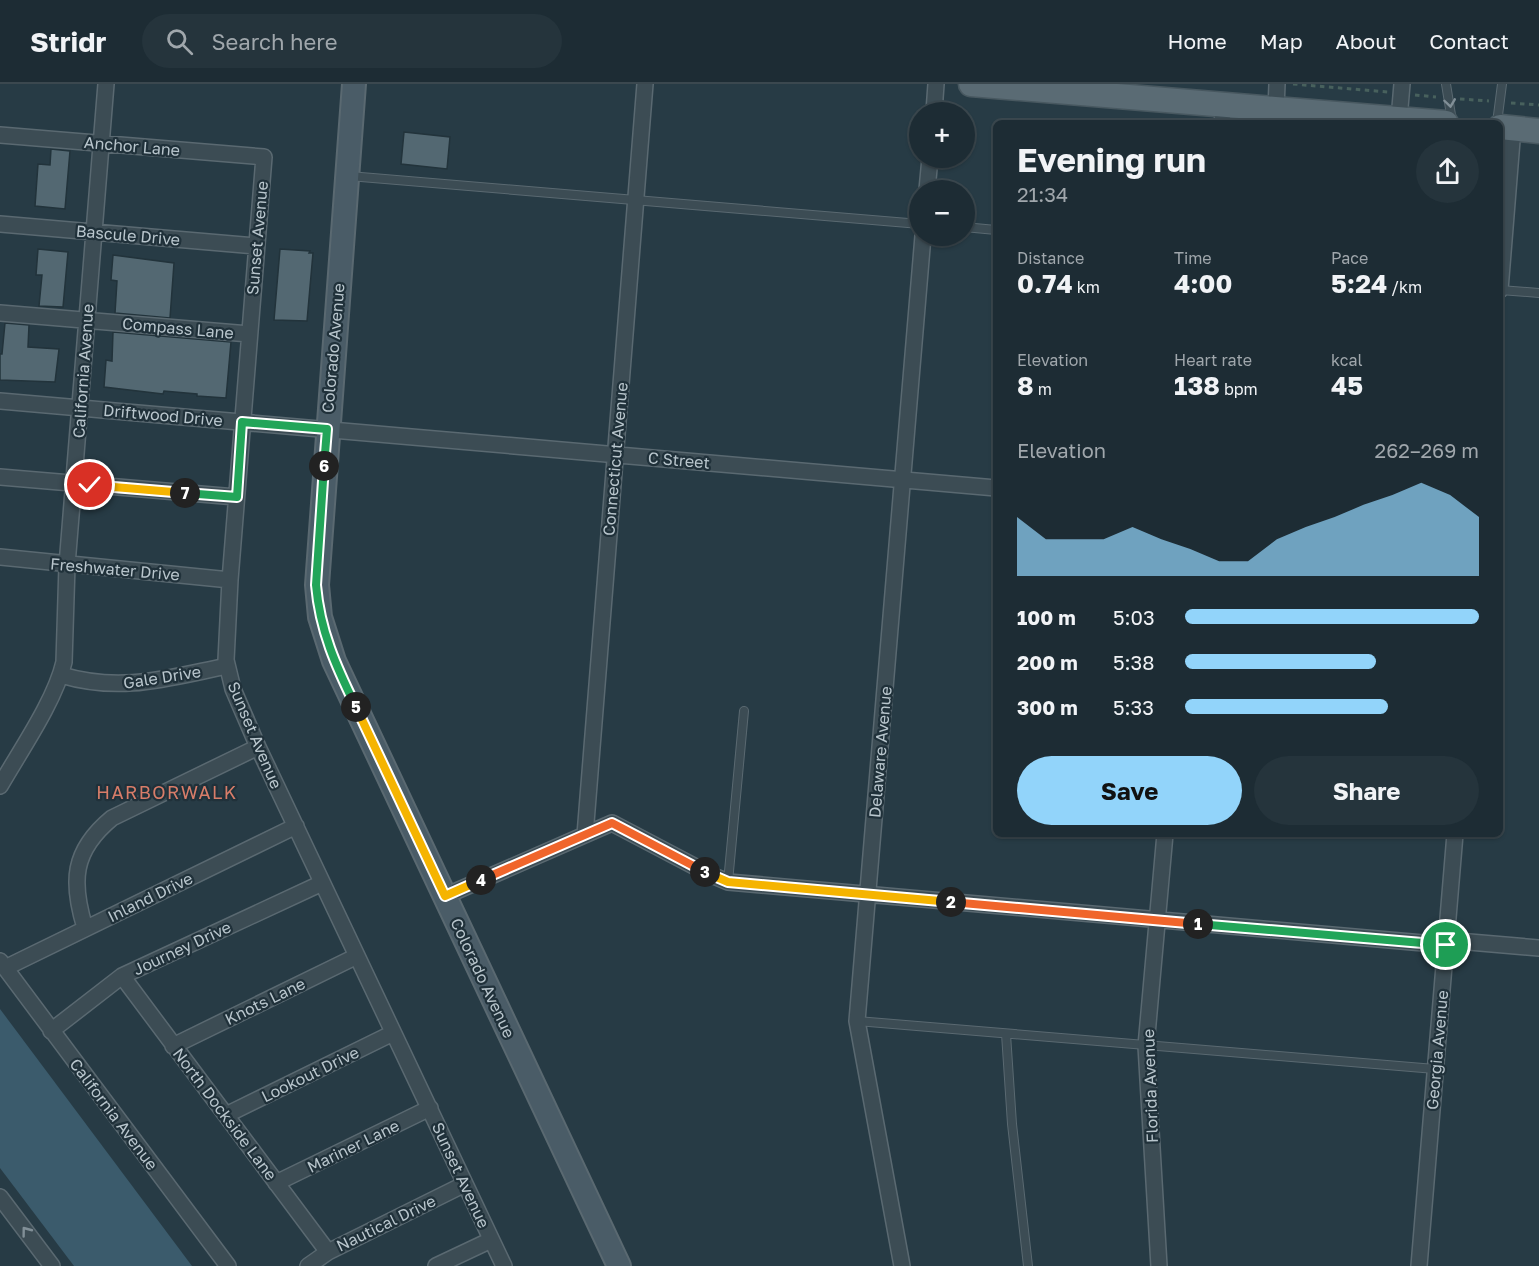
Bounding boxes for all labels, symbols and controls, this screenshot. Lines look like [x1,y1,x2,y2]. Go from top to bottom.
search box [142,14,562,68]
text: Stridr [30,25,106,58]
icon: search [163,25,196,58]
text: Search here [211,28,337,55]
text: Home [1167,28,1227,54]
text: Map [1260,28,1303,54]
text: About [1336,28,1396,54]
text: Contact [1429,28,1509,54]
one-way arrow [1443,99,1455,108]
map controls [909,102,975,246]
button: + [909,102,975,168]
street label: Anchor Lane [83,132,181,160]
text: Evening run [1017,140,1206,179]
button: share [1416,140,1479,203]
street label: Sunset Avenue [242,180,272,296]
button: − [909,180,975,246]
text: 21:34 [1017,182,1068,206]
street label: Bascule Drive [75,220,181,250]
text: Distance [1017,248,1084,268]
text: Time [1174,248,1212,268]
text: Pace [1331,248,1368,268]
text: 0.74 [1017,268,1073,299]
text: 4:00 [1174,268,1232,299]
text: 5:24 [1331,268,1387,299]
text: km [1073,277,1100,297]
text: /km [1387,277,1422,297]
street label: Colorado Avenue [317,282,349,414]
street label: California Avenue [68,303,98,439]
street label: Compass Lane [121,313,235,343]
text: Elevation [1017,350,1088,370]
text: Heart rate [1174,350,1252,370]
text: kcal [1331,350,1363,370]
text: 8 [1017,370,1034,401]
text: 138 [1174,370,1220,401]
text: 45 [1331,370,1363,401]
text: m [1034,379,1052,399]
text: bpm [1220,379,1258,399]
street label: Connecticut Avenue [598,381,632,537]
street label: Driftwood Drive [102,400,224,430]
text: Elevation [1017,438,1106,462]
text: 262–269 m [1375,438,1479,462]
street label: C Street [647,447,711,473]
pin: 6 [309,451,339,481]
text: 6 [319,456,329,476]
pin [64,459,115,510]
icon: check [73,468,106,501]
pin: 7 [170,478,200,508]
text: 7 [181,483,189,503]
street label: Freshwater Drive [49,553,181,585]
text: 100 m [1017,605,1076,629]
text: 5:03 [1113,605,1155,629]
text: 200 m [1017,650,1078,674]
text: 5:38 [1113,650,1155,674]
street label: Gale Drive [122,661,202,693]
street label: Sunset Avenue [223,678,287,792]
street label: Delaware Avenue [864,685,896,819]
pin: 5 [341,692,371,722]
text: 300 m [1017,695,1078,719]
text: 5:33 [1113,695,1154,719]
text: 5 [351,697,361,717]
button: Save [1017,756,1242,825]
button: Share [1254,756,1479,825]
district label: HARBORWALK [96,781,238,803]
pin: 3 [690,857,720,887]
text: 3 [700,862,710,882]
pin: 4 [466,865,496,895]
street label: Inland Drive [104,868,196,926]
text: 4 [476,870,486,890]
pin: 2 [936,887,966,917]
text: 2 [946,892,956,912]
pin: 1 [1183,909,1213,939]
text: 1 [1194,914,1202,934]
street label: Colorado Avenue [446,915,520,1041]
street label: Journey Drive [130,917,234,979]
pin [1420,919,1471,970]
icon: arrive [1429,928,1462,961]
street label: Knots Lane [222,973,308,1029]
street label: Georgia Avenue [1422,989,1452,1111]
street label: Florida Avenue [1138,1029,1162,1143]
street label: Lookout Drive [258,1042,362,1106]
street label: North Dockside Lane [169,1044,281,1184]
street label: California Avenue [66,1054,162,1174]
street label: Mariner Lane [304,1115,402,1177]
street label: Sunset Avenue [428,1119,494,1231]
street label: Nautical Drive [333,1190,439,1256]
one-way arrow [22,1227,33,1238]

